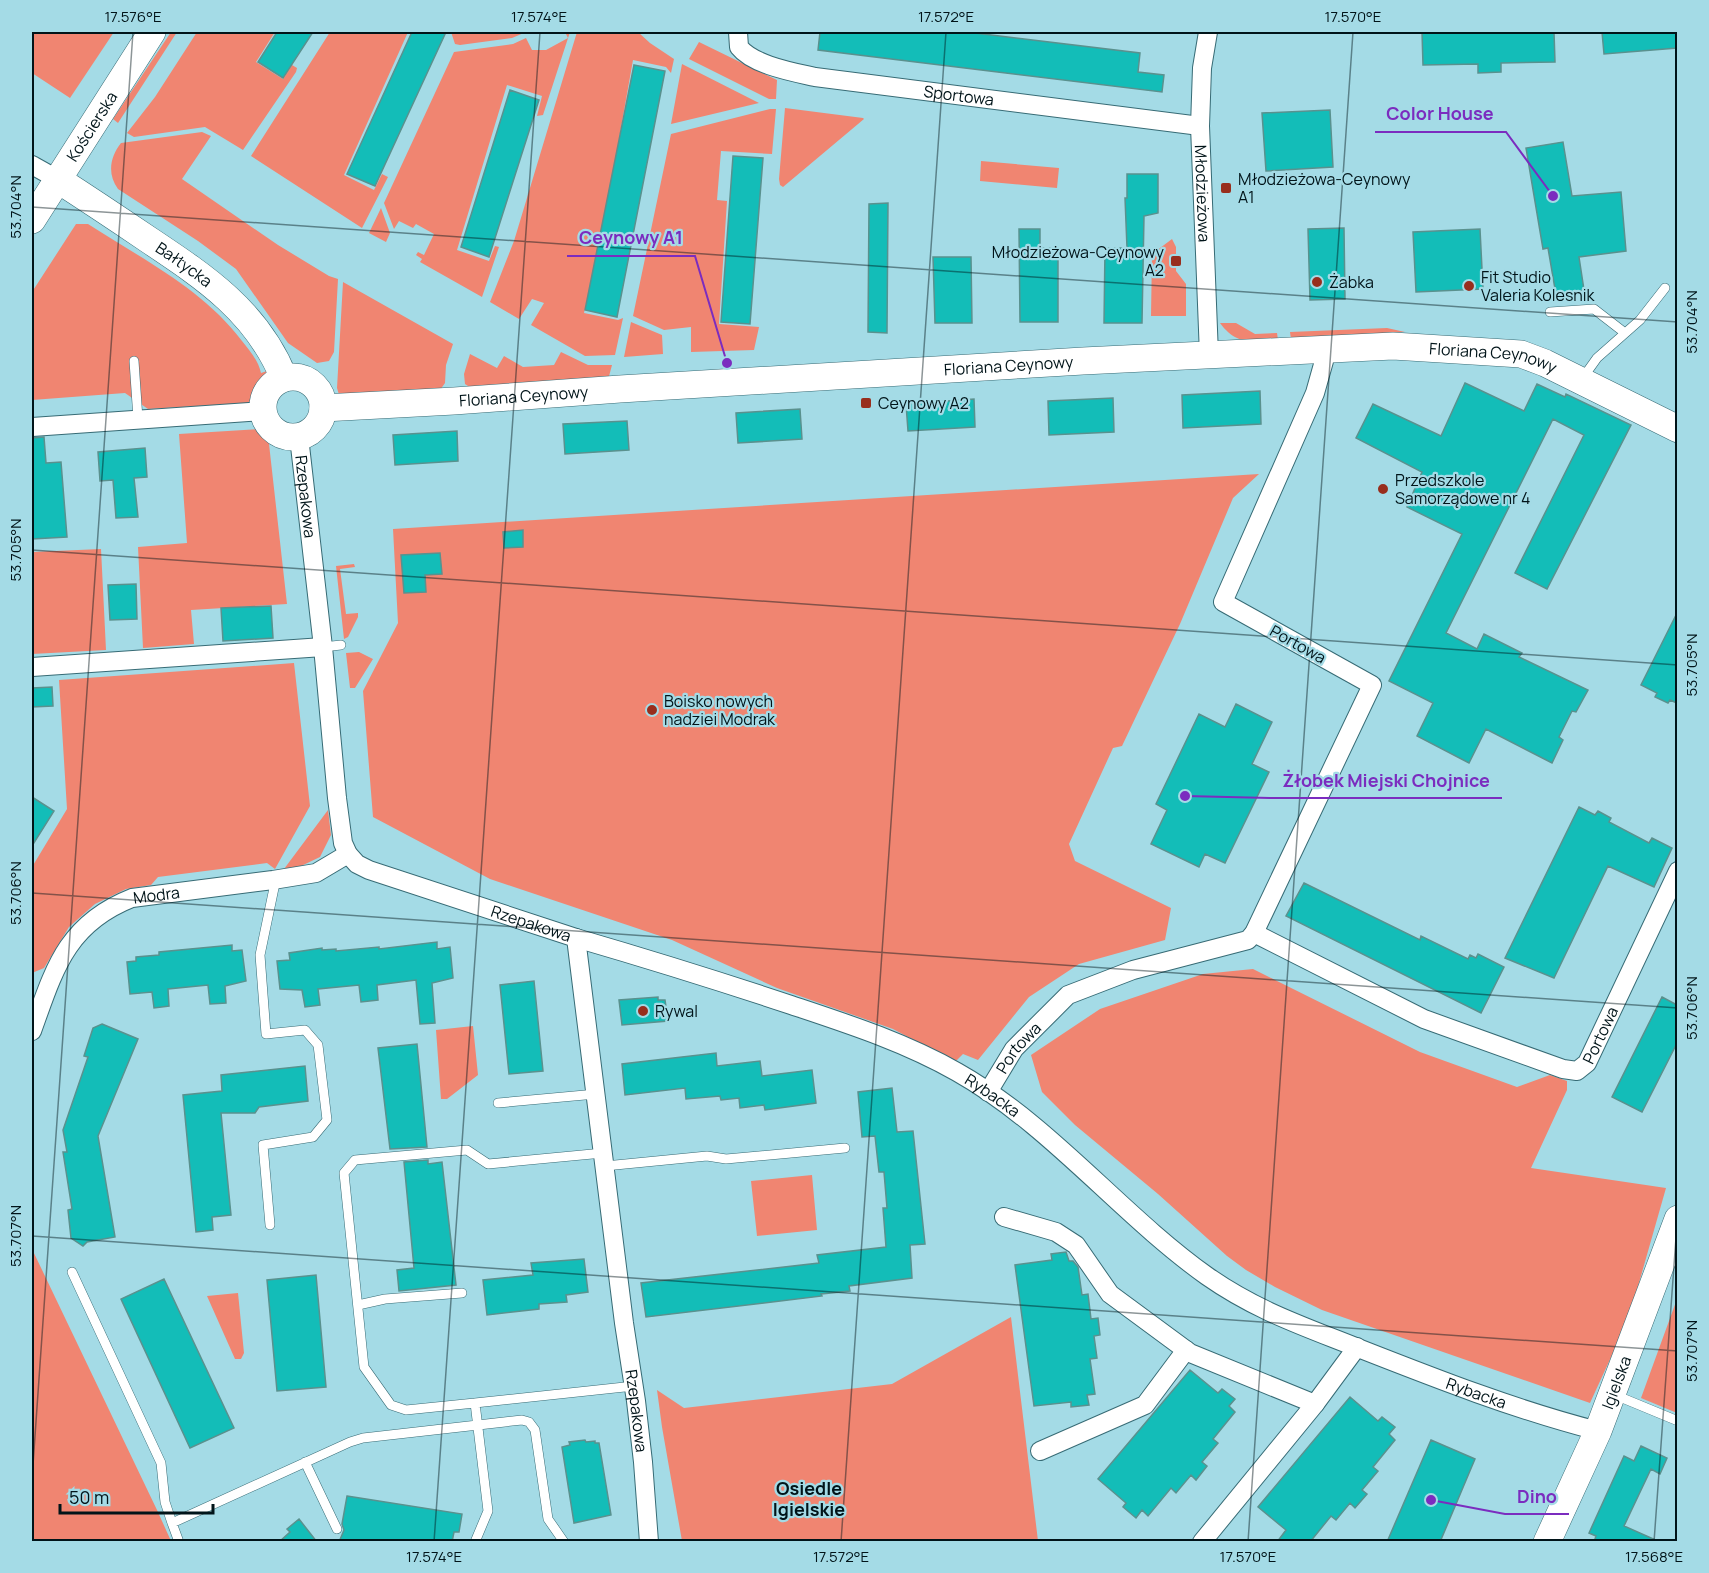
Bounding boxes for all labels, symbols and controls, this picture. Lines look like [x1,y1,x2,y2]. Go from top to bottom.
text: 17.576°E [105,6,161,27]
text: 17.574°E [511,6,567,27]
text: 17.572°E [918,6,974,27]
text: 17.570°E [1325,6,1381,27]
street label: Sportowa [922,80,995,111]
street label: Kościerska [61,87,122,166]
callout: Color House [1375,96,1506,132]
text: Color House [1386,101,1494,125]
street label: Młodzieżowa [1190,144,1216,243]
place label: Młodzieżowa-Ceynowy A1 [1238,168,1411,208]
text: 53.704°N [5,175,26,239]
marker: Młodzieżowa-Ceynowy A1 [1219,181,1233,195]
callout: Ceynowy A1 [567,220,695,256]
text: Ceynowy A1 [579,225,683,249]
street label: Bałtycka [151,237,217,292]
place label: Młodzieżowa-Ceynowy A2 [992,241,1165,281]
marker: Młodzieżowa-Ceynowy A2 [1169,254,1183,268]
place label: Fit Studio Valeria Kolesnik [1481,266,1596,306]
place label: Żabka [1329,271,1374,293]
marker: Żabka [1310,275,1324,289]
marker: Fit Studio Valeria Kolesnik [1462,279,1476,293]
text: 53.704°N [1681,290,1702,354]
street label: Floriana Ceynowy [1429,337,1561,378]
street label: Floriana Ceynowy [943,351,1075,380]
street label: Floriana Ceynowy [458,380,590,412]
place label: Ceynowy A2 [878,392,969,414]
marker: Ceynowy A2 [859,396,873,410]
street label: Rzepakowa [290,454,321,539]
place label: Przedszkole Samorządowe nr 4 [1395,469,1530,509]
marker: Przedszkole Samorządowe nr 4 [1376,482,1390,496]
text: 53.705°N [5,518,26,582]
street label: Portowa [1266,620,1330,668]
text: 53.705°N [1681,633,1702,697]
place label: Boisko nowych nadziei Modrak [664,690,776,730]
marker: Boisko nowych nadziei Modrak [645,703,659,717]
callout: Żłobek Miejski Chojnice [1270,762,1502,798]
text: Żłobek Miejski Chojnice [1282,768,1490,792]
text: 53.706°N [5,861,26,925]
street label: Modra [132,881,181,909]
street label: Rzepakowa [488,900,574,947]
text: 53.706°N [1681,976,1702,1040]
place label: Rywal [655,1000,698,1022]
street label: Portowa [1577,1003,1623,1067]
marker: Rywal [636,1004,650,1018]
street label: Portowa [991,1017,1046,1078]
street label: Rybacka [961,1068,1025,1122]
text: 53.707°N [5,1205,26,1267]
text: 53.707°N [1681,1320,1702,1382]
street label: Igielska [1596,1353,1636,1412]
street label: Rzepakowa [620,1368,653,1453]
street label: Rybacka [1443,1372,1509,1414]
district label: Osiedle Igielskie [773,1476,845,1521]
scale bar [60,1477,213,1515]
callout: Dino [1505,1478,1569,1514]
text: Dino [1517,1484,1557,1508]
text: 50 m [69,1485,109,1509]
text: 17.574°E [406,1546,462,1567]
text: 17.572°E [813,1546,869,1567]
text: 17.570°E [1220,1546,1276,1567]
text: 17.568°E [1625,1546,1683,1567]

